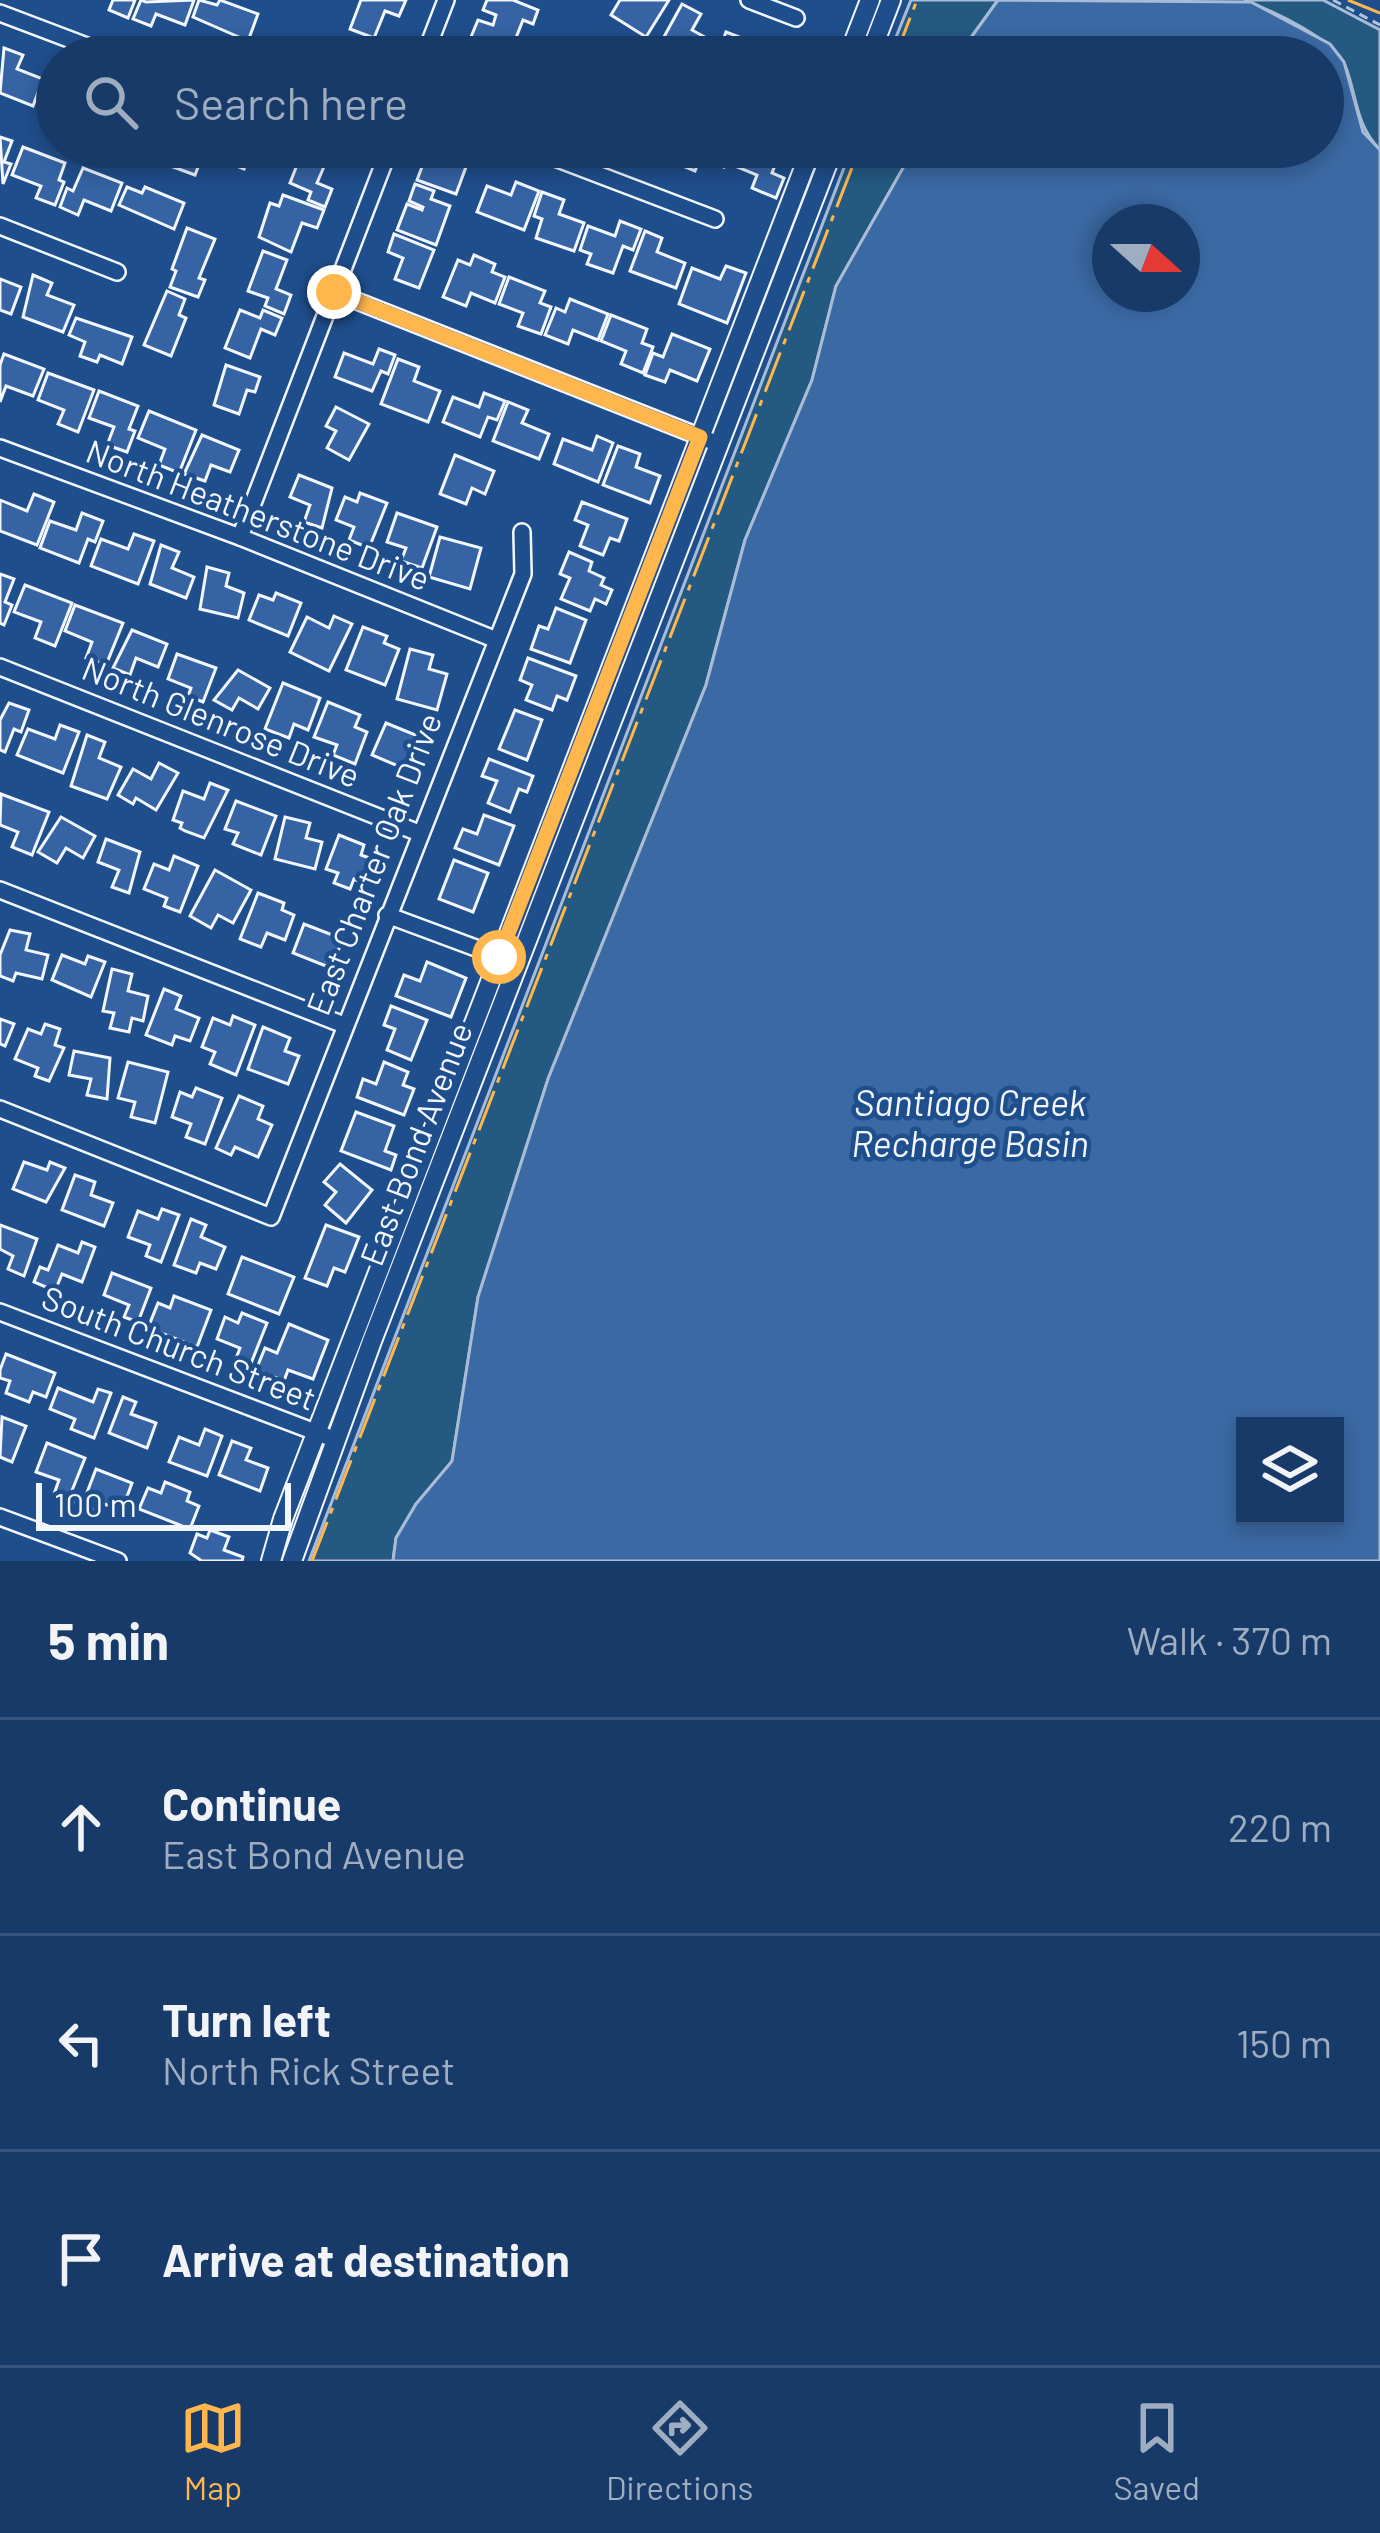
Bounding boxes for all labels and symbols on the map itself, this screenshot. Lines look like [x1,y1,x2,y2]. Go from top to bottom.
north arrow [1092,204,1200,312]
route end [307,265,361,319]
street label: North Heatherstone Drive [81,430,436,598]
street label: North Glenrose Drive [77,647,366,795]
street label: East Charter Oak Drive [297,707,449,1020]
route start [472,930,526,984]
street label: East Bond Avenue [350,1017,480,1271]
water label: Santiago Creek Recharge Basin [851,1080,1089,1164]
street label: South Church Street [37,1276,322,1418]
scale bar [36,1477,291,1530]

